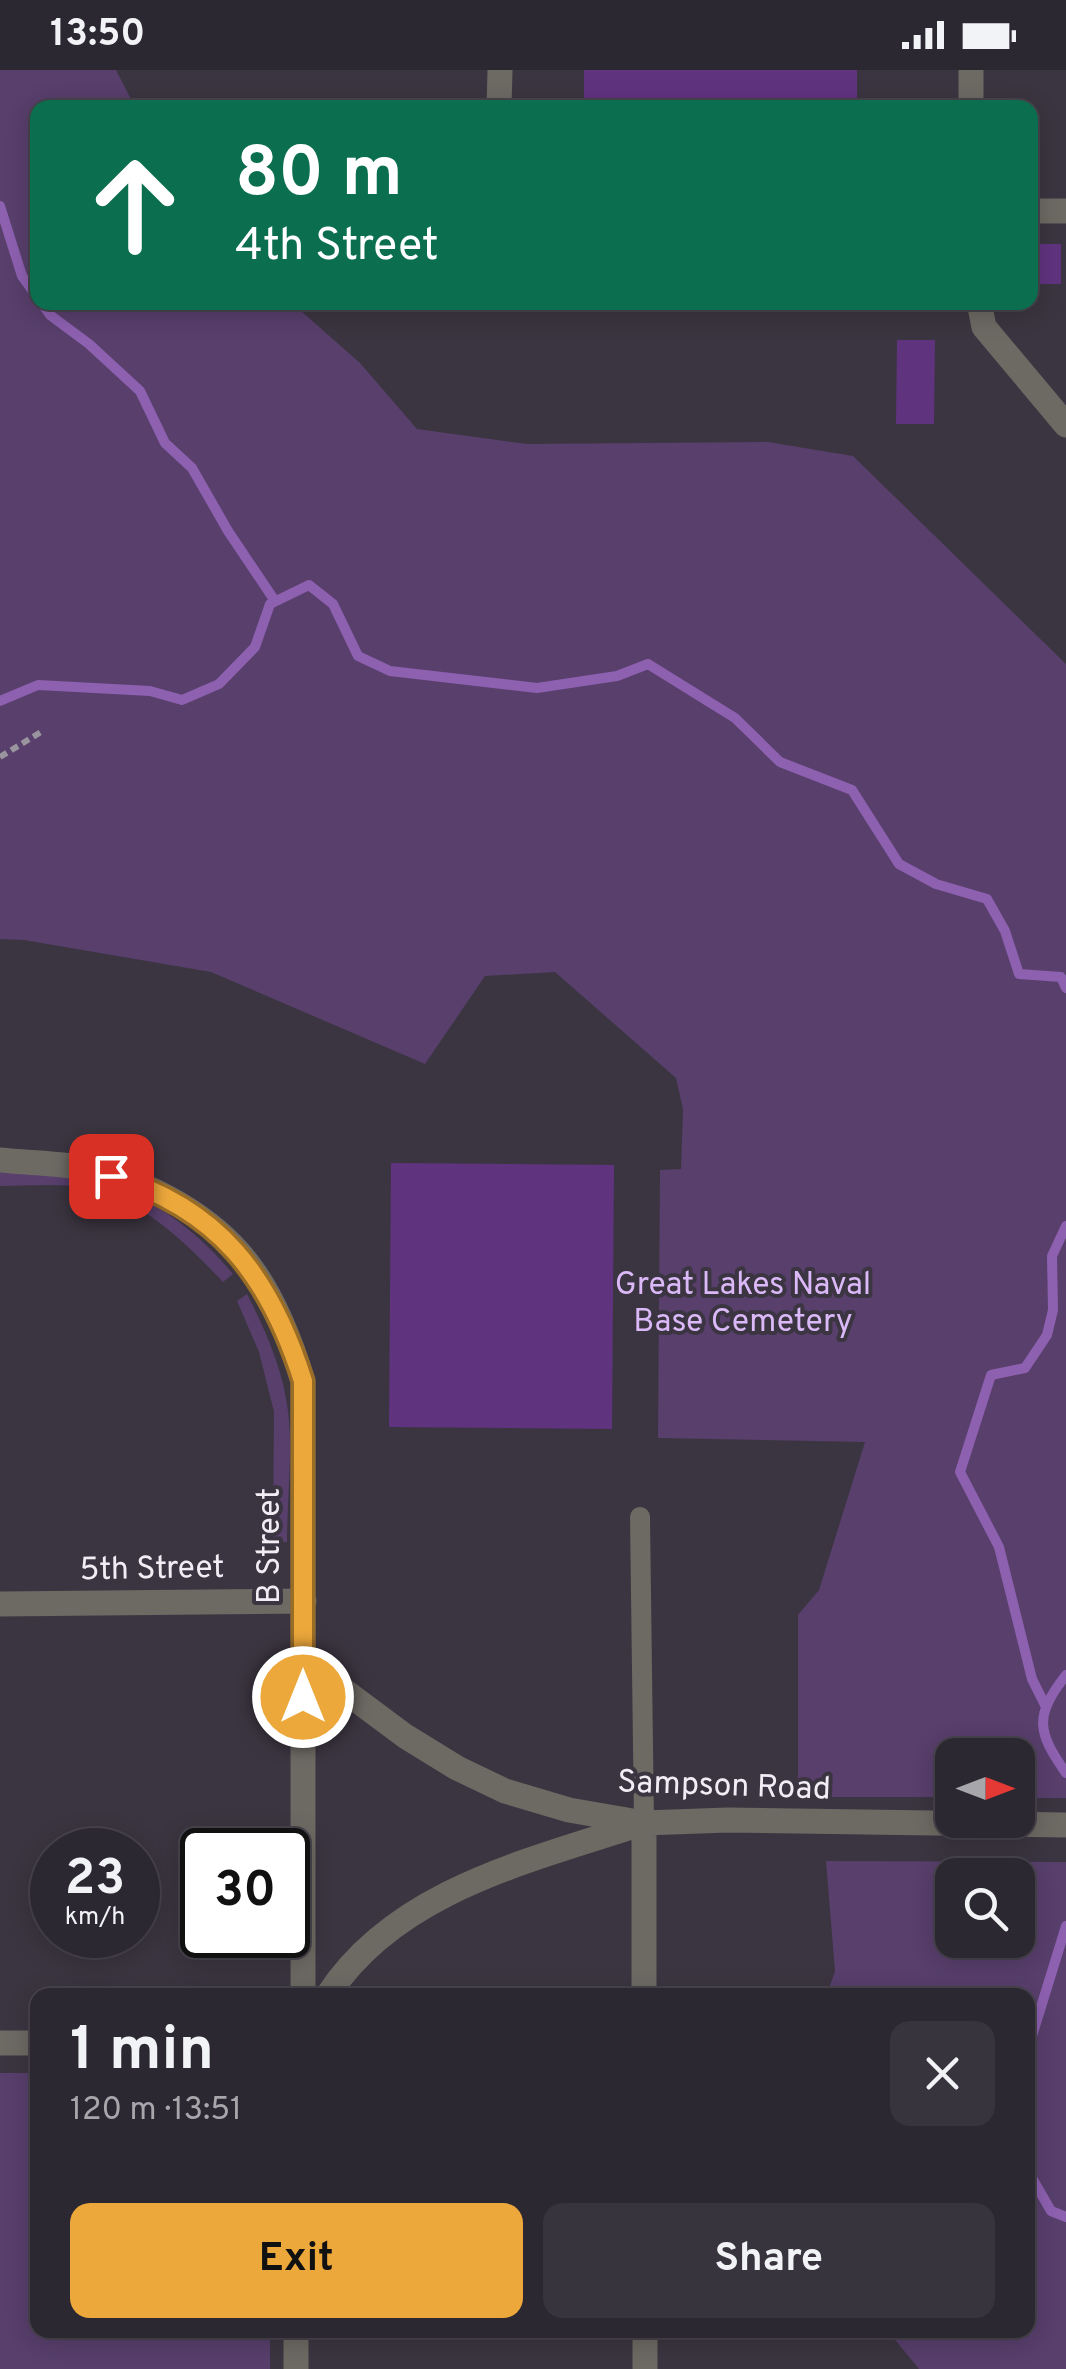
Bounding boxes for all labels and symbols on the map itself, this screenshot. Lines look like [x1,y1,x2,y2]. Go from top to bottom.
pin [69,1134,154,1219]
park label: Great Lakes Naval Base Cemetery [615,1266,871,1343]
street label: B Street [251,1488,291,1604]
street label: 5th Street [79,1549,225,1591]
position arrow [251,1645,355,1749]
north arrow [935,1738,1035,1838]
street label: Sampson Road [617,1763,831,1811]
speed limit sign: 30 [180,1828,310,1958]

